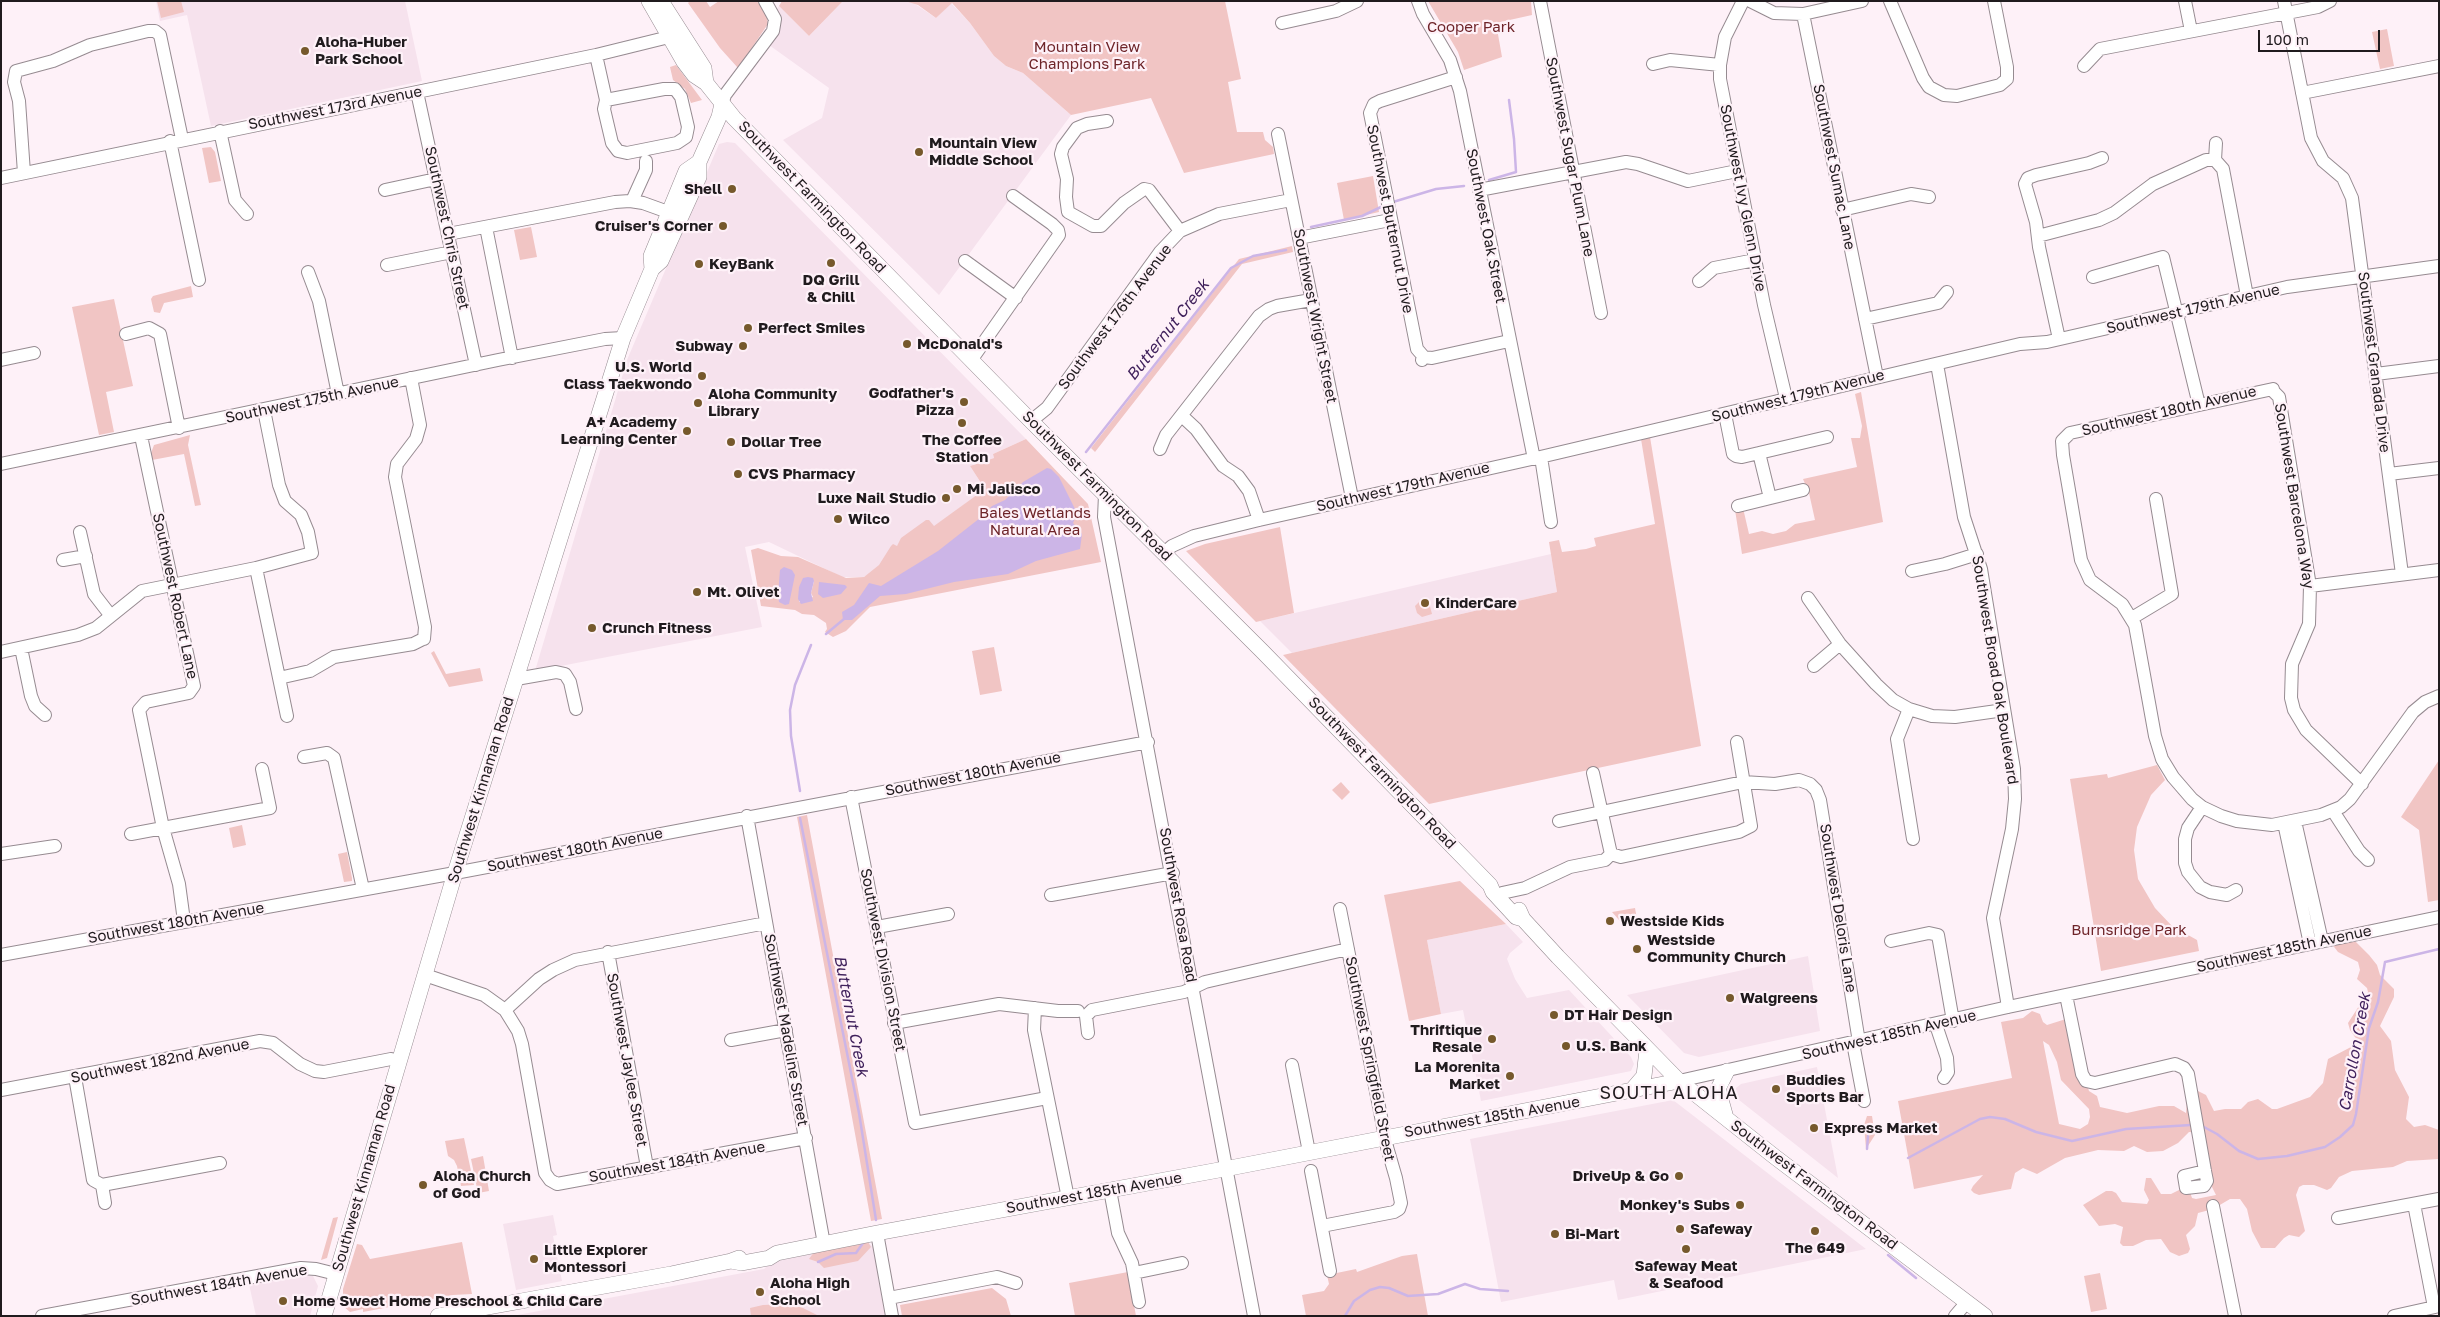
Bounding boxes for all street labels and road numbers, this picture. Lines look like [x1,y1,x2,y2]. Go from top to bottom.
street label: Southwest Sugar Plum Lane [1542,56,1598,258]
street label: Southwest 173rd Avenue [247,82,423,134]
street label: Southwest Sumac Lane [1809,83,1859,251]
street label: Southwest Ivy Glenn Drive [1716,103,1770,293]
street label: Southwest Farmington Road [734,117,890,277]
street label: Southwest Butternut Drive [1363,123,1417,315]
street label: Southwest Chris Street [421,145,473,311]
street label: Southwest Oak Street [1462,147,1510,305]
street label: Southwest Wright Street [1289,227,1341,405]
street label: Southwest 176th Avenue [1054,241,1176,393]
street label: Southwest Granada Drive [2354,270,2394,454]
street label: Southwest 179th Avenue [2105,280,2281,338]
street label: Southwest 179th Avenue [1710,366,1886,426]
street label: Southwest 175th Avenue [224,373,400,427]
street label: Southwest 180th Avenue [2080,382,2258,440]
street label: Southwest Barcelona Way [2270,402,2318,590]
street label: Southwest Farmington Road [1018,407,1176,565]
street label: Southwest 179th Avenue [1315,458,1491,516]
street label: Southwest Robert Lane [149,511,201,681]
street label: Southwest Broad Oak Boulevard [1968,554,2022,786]
street label: Southwest Farmington Road [1304,693,1460,853]
street label: Southwest Kinnaman Road [444,695,518,885]
street label: Southwest 180th Avenue [884,748,1062,800]
street label: Southwest Deloris Lane [1816,822,1860,994]
street label: Southwest 180th Avenue [486,824,664,876]
street label: Southwest Rosa Road [1155,826,1201,984]
street label: Southwest Division Street [856,867,910,1053]
street label: Southwest 180th Avenue [86,899,266,947]
street label: Southwest 185th Avenue [2195,922,2373,976]
street label: Southwest Madeline Street [760,932,812,1128]
street label: Southwest Springfield Street [1341,955,1399,1163]
street label: Southwest Jaylee Street [603,972,651,1148]
street label: Southwest 185th Avenue [1800,1006,1978,1064]
street label: Southwest 182nd Avenue [69,1035,251,1087]
street label: Southwest Kinnaman Road [329,1082,399,1274]
street label: Southwest 185th Avenue [1403,1093,1581,1141]
street label: Southwest Farmington Road [1727,1116,1901,1254]
street label: Southwest 184th Avenue [587,1138,767,1186]
street label: Southwest 185th Avenue [1005,1169,1183,1217]
street label: Southwest 184th Avenue [129,1261,309,1309]

